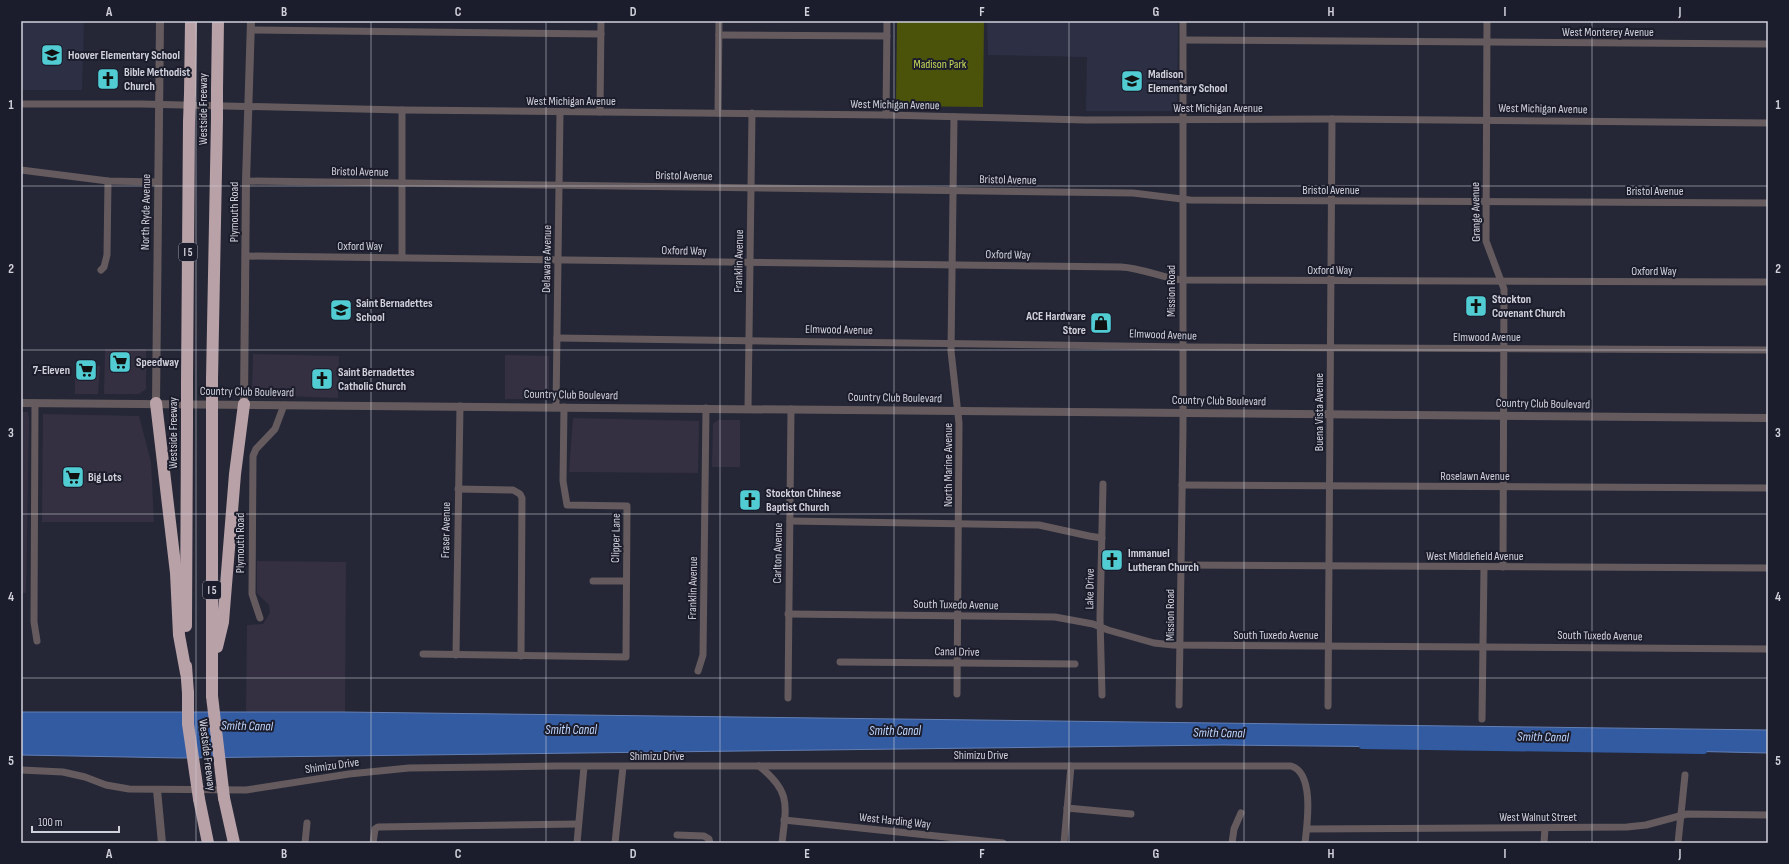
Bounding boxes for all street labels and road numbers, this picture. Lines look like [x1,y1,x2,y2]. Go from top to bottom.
street label: West Monterey Avenue [1562,25,1654,40]
street label: Westside Freeway [196,73,211,145]
street label: West Michigan Avenue [526,94,616,109]
street label: West Michigan Avenue [850,97,940,113]
street label: West Michigan Avenue [1173,101,1263,116]
street label: West Michigan Avenue [1498,101,1588,117]
street label: Bristol Avenue [331,164,389,180]
street label: Bristol Avenue [655,168,713,184]
street label: Bristol Avenue [979,172,1037,188]
street label: North Ryde Avenue [138,174,154,250]
street label: Plymouth Road [227,182,242,242]
street label: Grange Avenue [1468,182,1484,242]
street label: Bristol Avenue [1302,183,1360,198]
street label: Bristol Avenue [1626,184,1684,199]
street label: Delaware Avenue [539,225,555,293]
street label: Franklin Avenue [731,229,747,293]
street label: Oxford Way [337,239,383,254]
road number: I 5 [179,243,197,261]
street label: Oxford Way [661,243,707,259]
street label: Oxford Way [985,247,1031,263]
street label: Oxford Way [1307,263,1353,278]
street label: Oxford Way [1631,264,1677,279]
street label: Mission Road [1164,265,1179,317]
street label: Elmwood Avenue [805,322,873,338]
street label: Elmwood Avenue [1129,326,1197,344]
street label: Elmwood Avenue [1453,330,1521,345]
street label: Buena Vista Avenue [1312,373,1327,451]
street label: Country Club Boulevard [200,384,294,400]
street label: Country Club Boulevard [524,387,618,403]
street label: Country Club Boulevard [848,390,942,406]
street label: Country Club Boulevard [1172,393,1266,409]
street label: Country Club Boulevard [1496,396,1590,412]
street label: Westside Freeway [166,397,181,469]
street label: North Marine Avenue [941,423,956,507]
street label: Roselawn Avenue [1440,469,1510,484]
street label: Fraser Avenue [438,502,454,558]
street label: Plymouth Road [233,513,248,573]
street label: Clipper Lane [608,513,624,563]
street label: Carlton Avenue [770,522,786,584]
street label: West Middlefield Avenue [1426,549,1524,564]
street label: Franklin Avenue [685,556,701,620]
street label: Lake Drive [1082,568,1098,610]
road number: I 5 [203,581,221,599]
street label: Mission Road [1163,589,1178,641]
street label: South Tuxedo Avenue [913,597,999,613]
street label: South Tuxedo Avenue [1233,628,1319,643]
street label: South Tuxedo Avenue [1557,628,1643,644]
street label: Canal Drive [934,644,980,660]
street label: Westside Freeway [195,718,219,792]
street label: Shimizu Drive [954,748,1008,763]
street label: Shimizu Drive [630,749,684,764]
street label: Shimizu Drive [304,755,360,777]
street label: West Harding Way [858,810,932,832]
street label: West Walnut Street [1499,810,1577,825]

